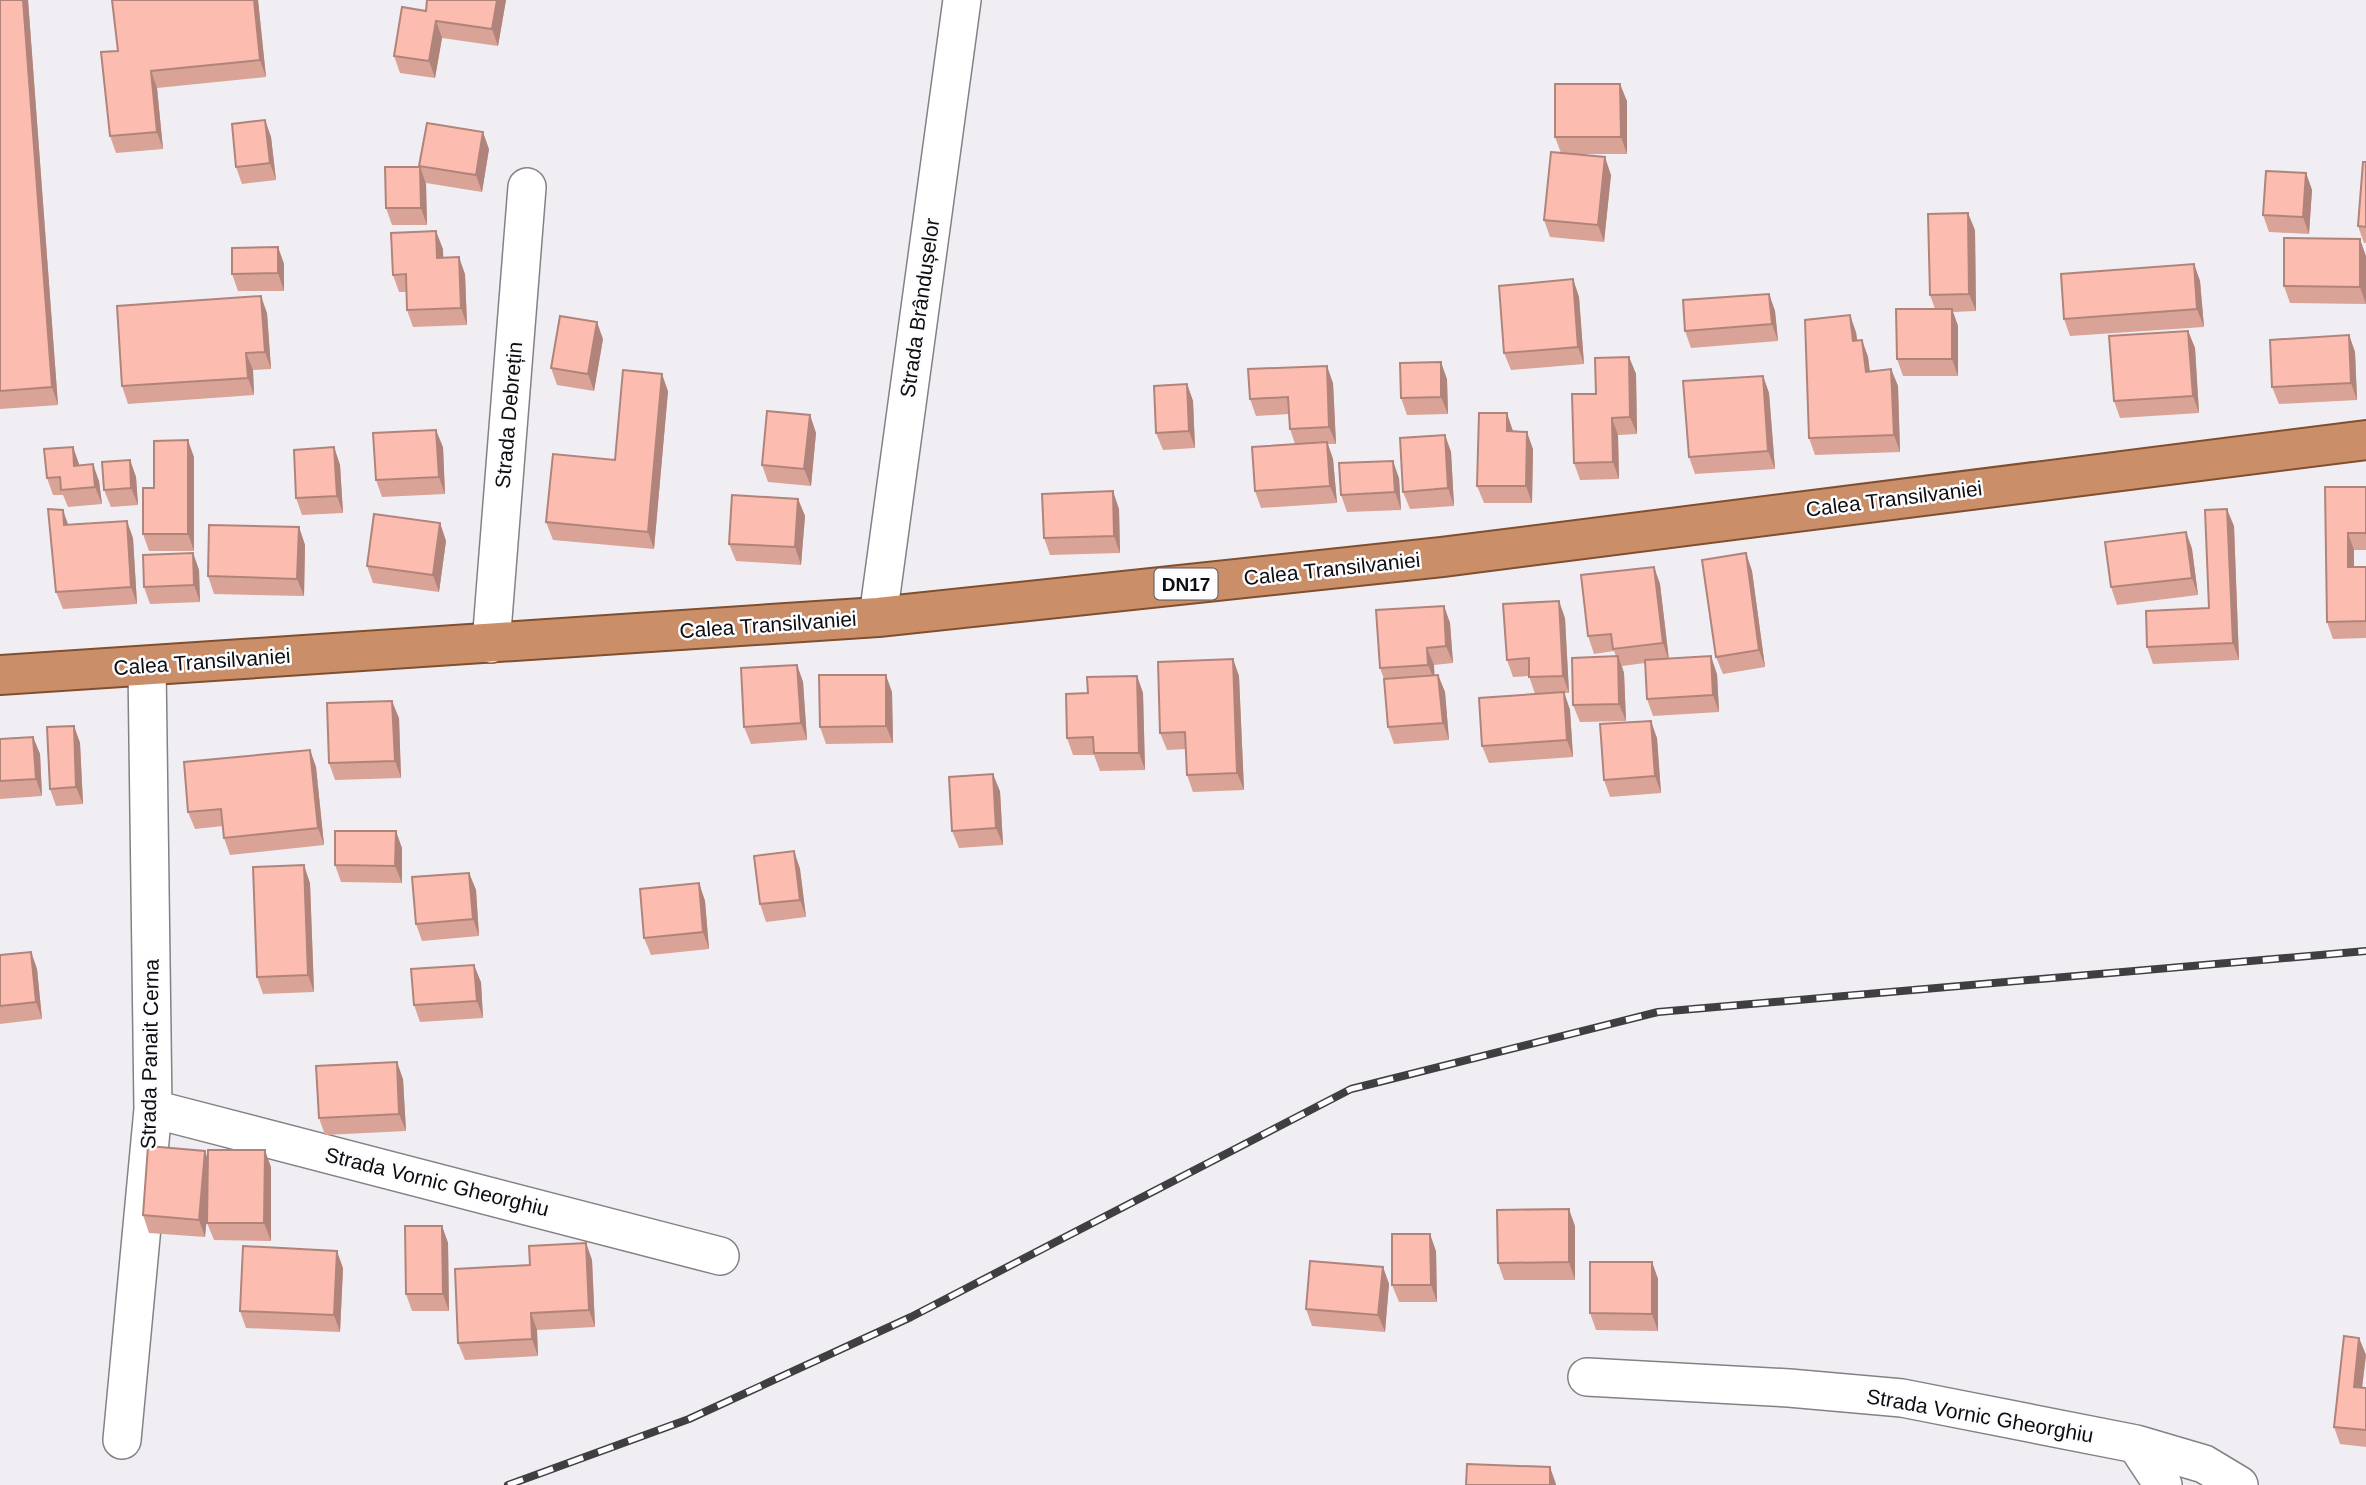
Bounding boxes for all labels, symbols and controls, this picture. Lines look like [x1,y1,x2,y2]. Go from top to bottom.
street label: Strada Brândușelor [896,217,943,399]
street label: Strada Debrețin [491,341,526,489]
street label: Calea Transilvaniei [1804,476,1983,521]
street label: Calea Transilvaniei [1243,548,1421,589]
road number: DN17 [1154,568,1218,600]
street label: Calea Transilvaniei [679,607,857,642]
street label: Calea Transilvaniei [113,644,291,679]
street label: Strada Panait Cerna [136,958,163,1149]
street label: Strada Vornic Gheorghiu [323,1143,551,1220]
street label: Strada Vornic Gheorghiu [1865,1384,2095,1447]

